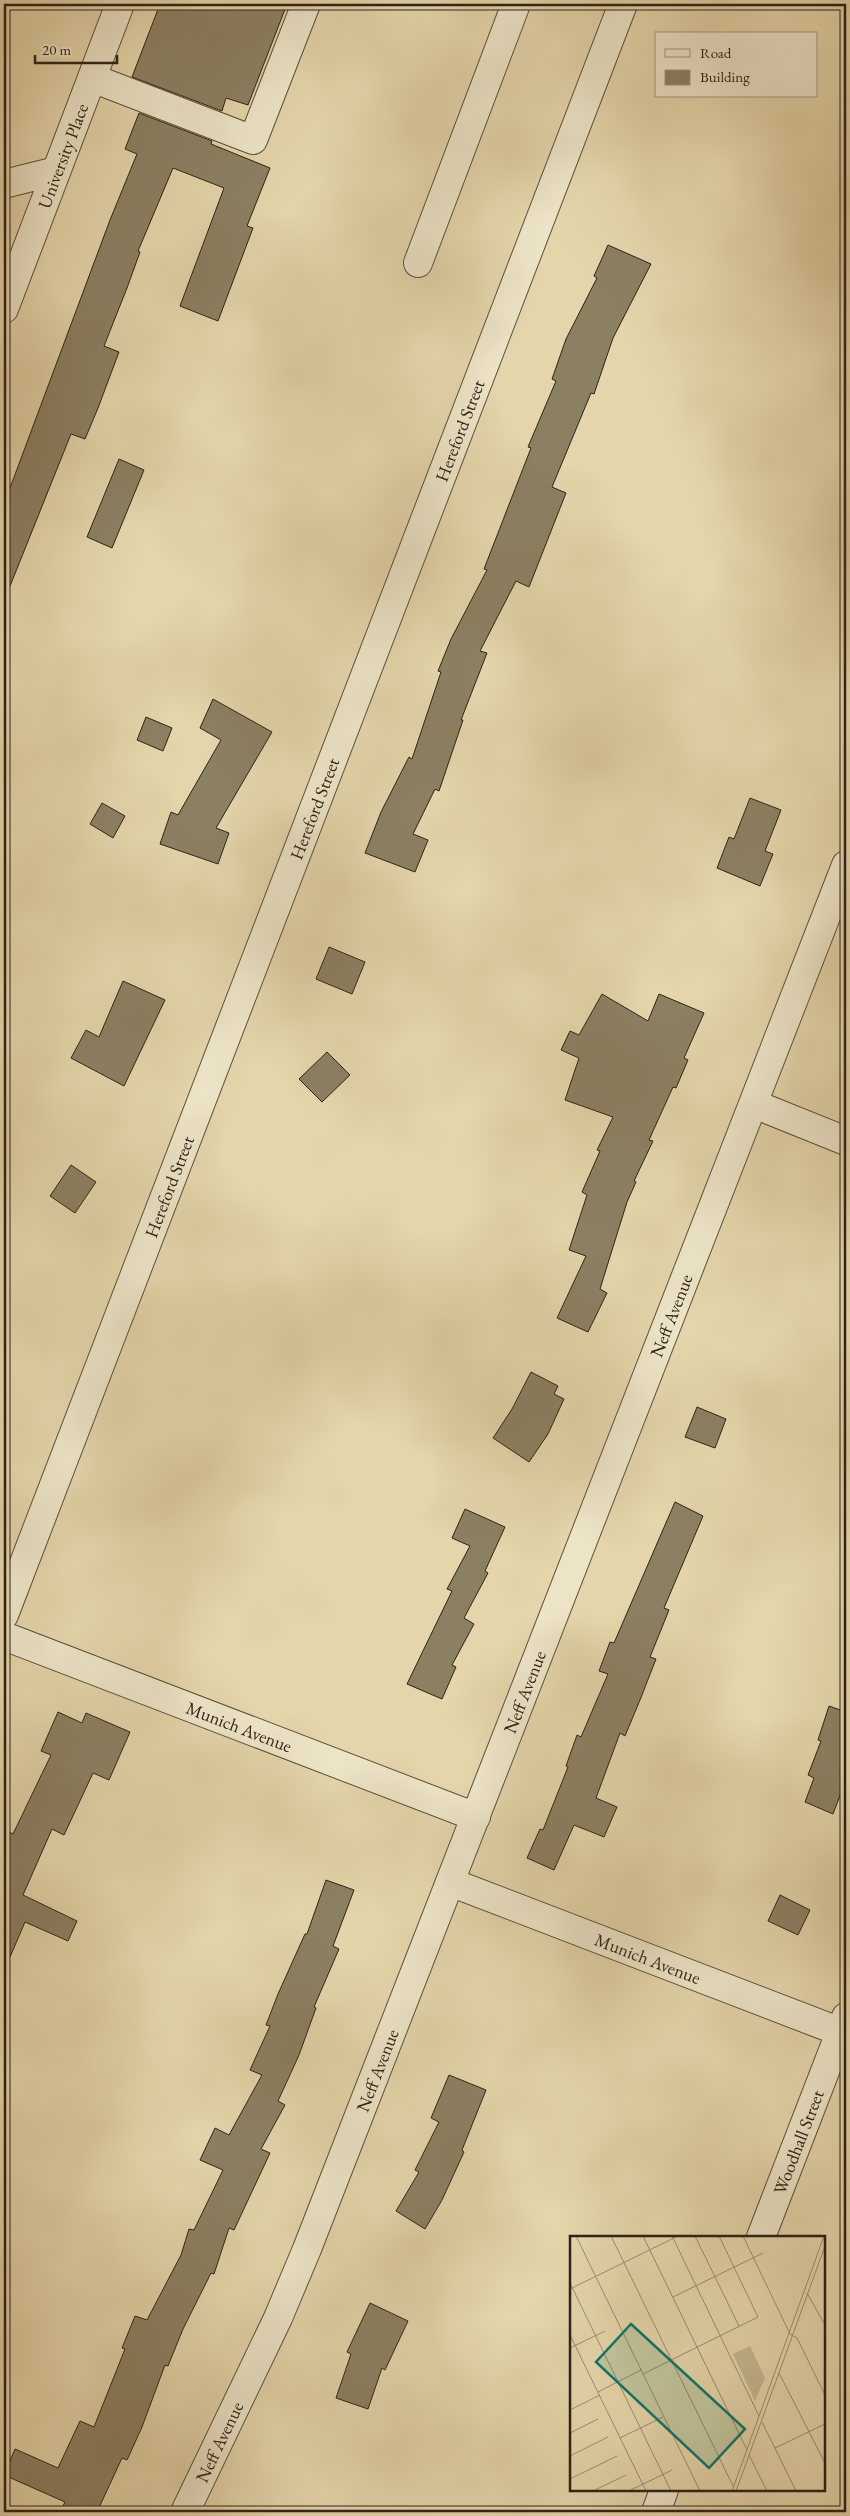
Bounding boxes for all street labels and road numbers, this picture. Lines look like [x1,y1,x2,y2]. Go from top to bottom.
street label: University Place [32,100,93,211]
street label: Hereford Street [429,376,489,485]
street label: Hereford Street [284,754,344,863]
street label: Hereford Street [139,1132,199,1241]
street label: Neff Avenue [644,1271,697,1360]
street label: Neff Avenue [498,1647,551,1736]
street label: Munich Avenue [183,1696,296,1757]
street label: Munich Avenue [592,1927,704,1989]
street label: Neff Avenue [350,2025,403,2115]
street label: Woodhall Street [767,2086,828,2197]
street label: Neff Avenue [190,2397,248,2486]

